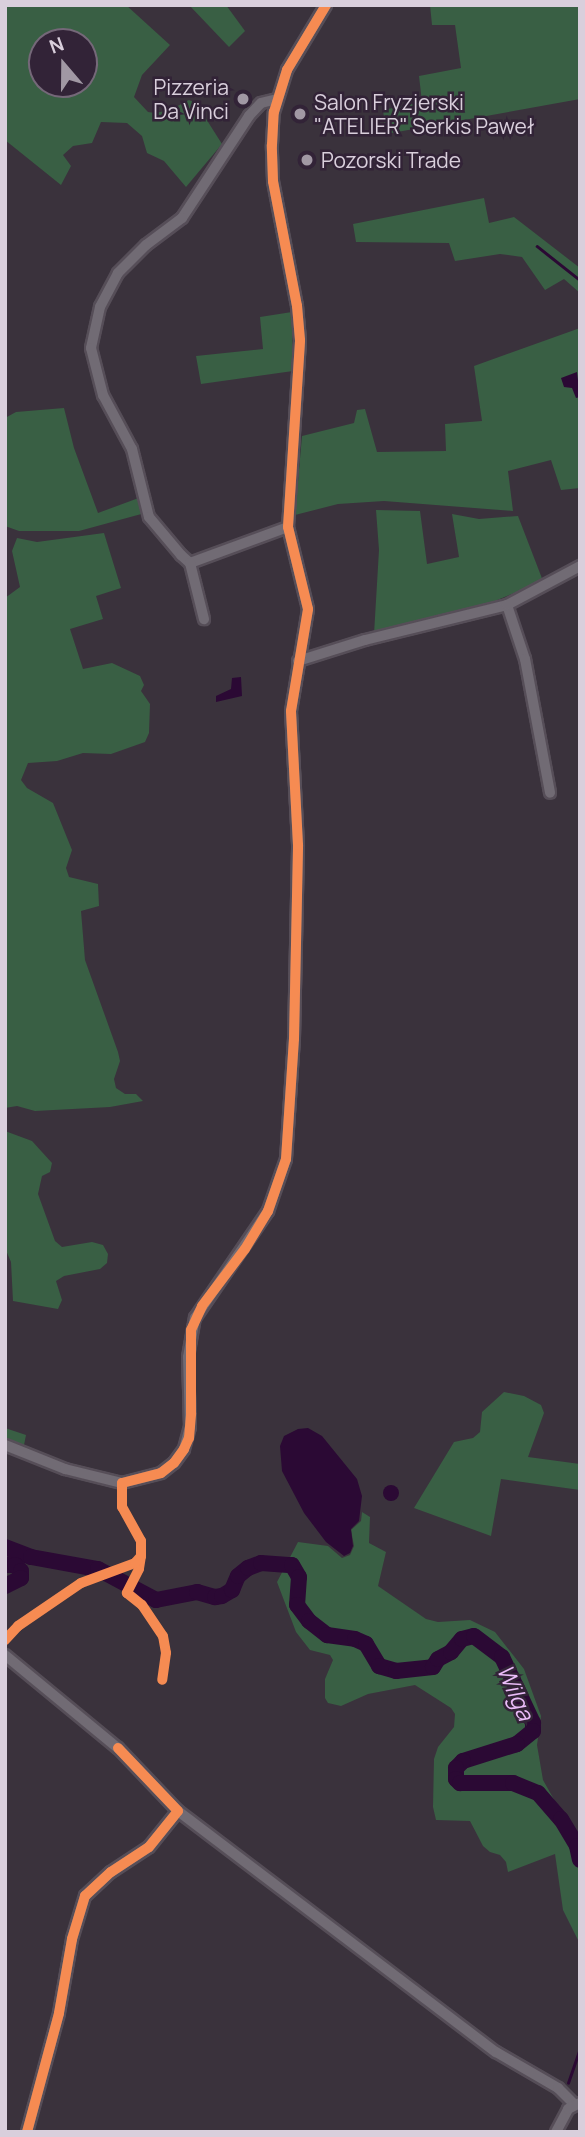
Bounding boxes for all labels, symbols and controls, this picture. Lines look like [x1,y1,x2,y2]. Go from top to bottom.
north arrow [28,28,98,98]
text: N [46,31,67,60]
place label: Pizzeria Da Vinci [153,74,229,124]
place label: Salon Fryzjerski "ATELIER" Serkis Paweł [314,89,535,139]
marker: Pizzeria Da Vinci [235,91,251,107]
marker: Salon Fryzjerski "ATELIER" Serkis Paweł [292,106,308,122]
place label: Pozorski Trade [321,147,461,173]
marker: Pozorski Trade [299,152,315,168]
water label: Wilga [492,1660,540,1724]

